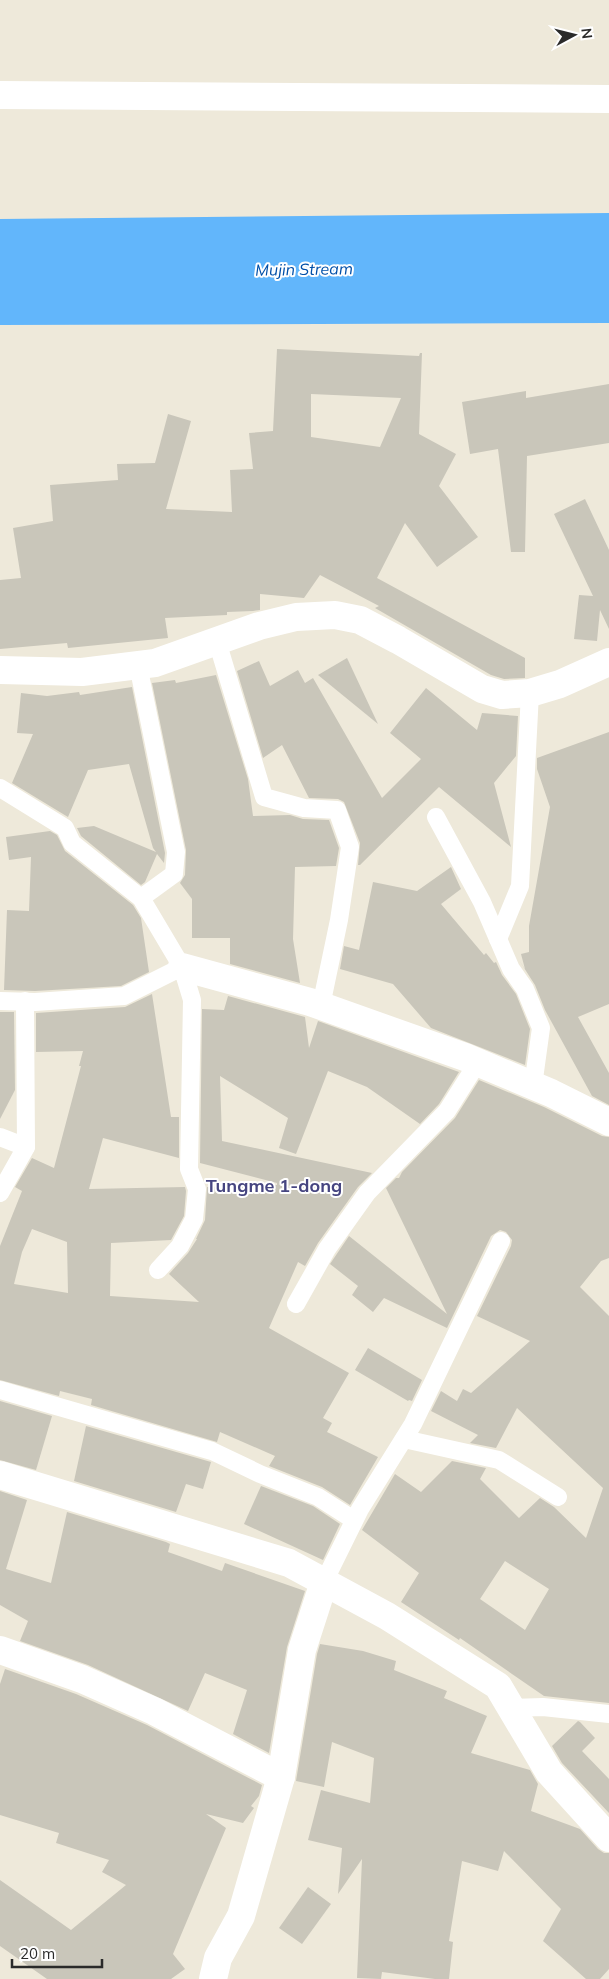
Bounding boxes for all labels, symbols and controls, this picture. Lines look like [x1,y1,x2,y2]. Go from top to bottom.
north arrow [549,10,599,60]
text: N [577,27,596,40]
water label: Mujin Stream [255,258,353,280]
district label: Tungme 1-dong [206,1174,342,1197]
scale bar [12,1936,102,1968]
text: 20 m [20,1944,55,1963]

